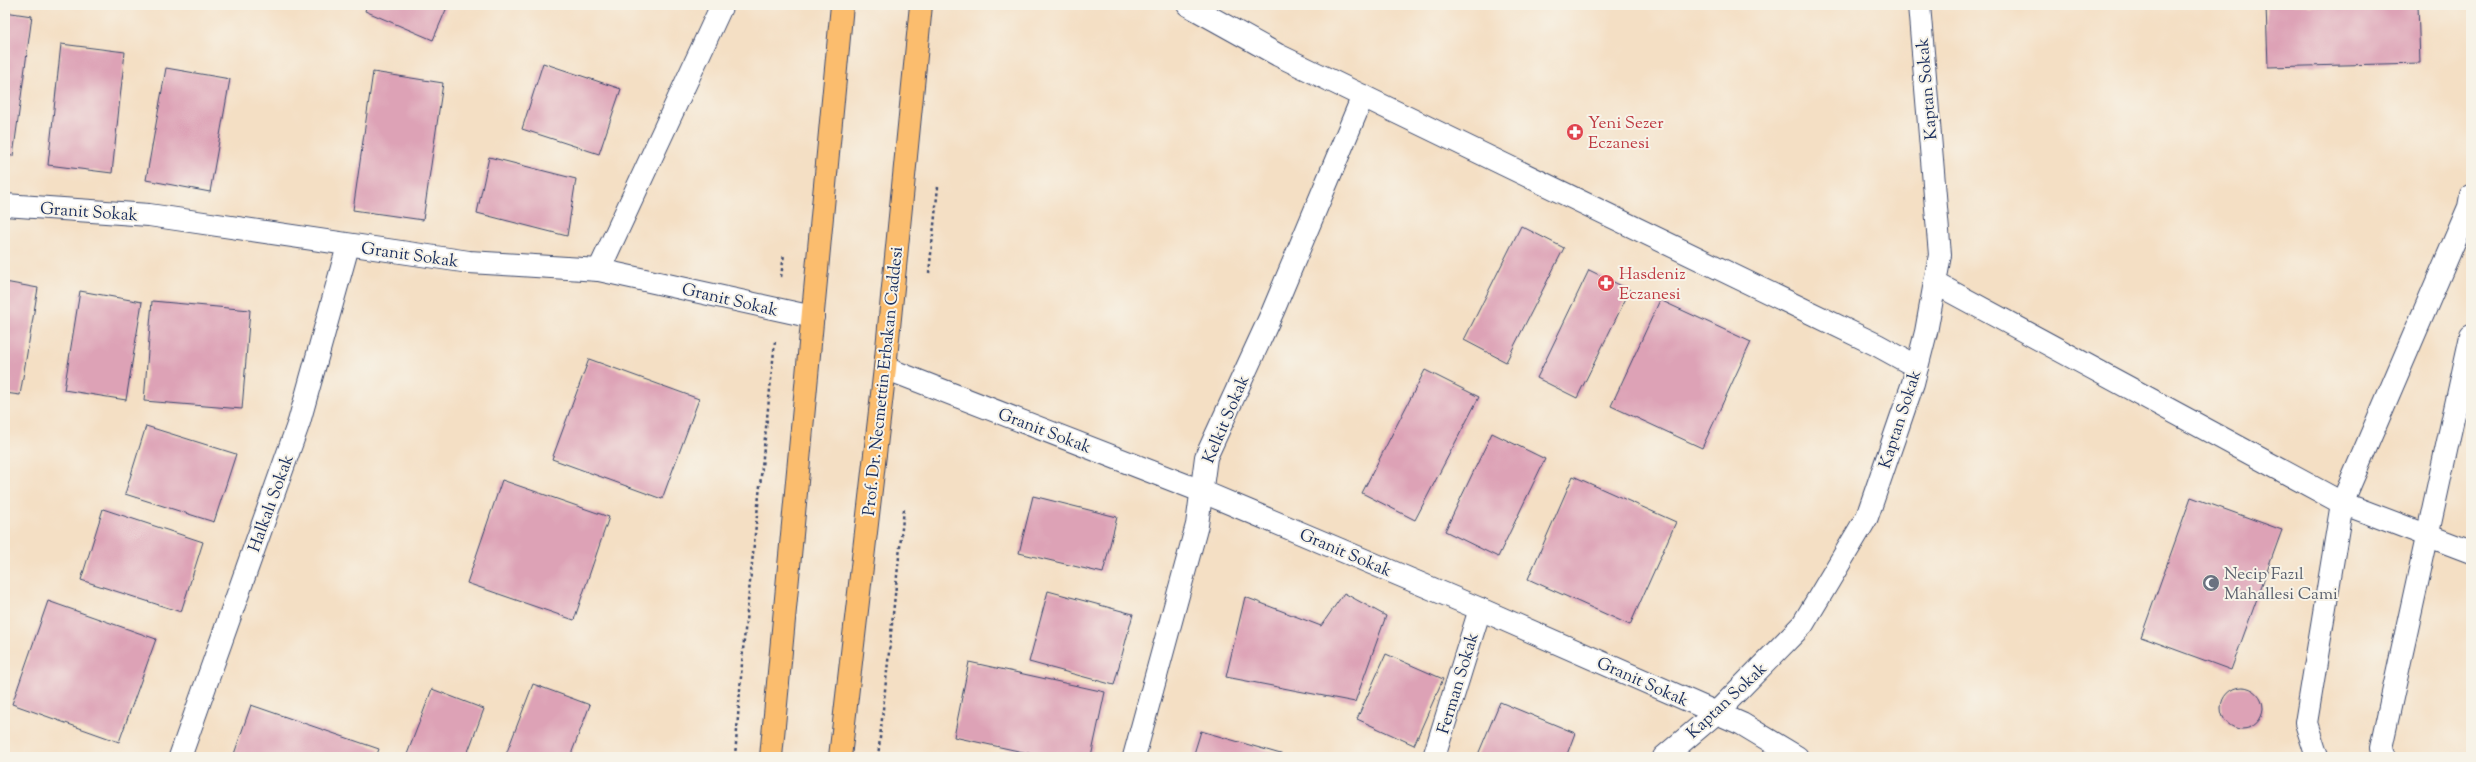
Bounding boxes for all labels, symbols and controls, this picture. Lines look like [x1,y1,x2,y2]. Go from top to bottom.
street label: Kaptan Sokak [1912,37,1944,141]
place label: Yeni Sezer Eczanesi [1588,112,1664,156]
pharmacy icon: Yeni Sezer Eczanesi [1565,122,1585,142]
street label: Granit Sokak [39,198,139,228]
street label: Granit Sokak [359,237,460,275]
street label: Prof. Dr. Necmettin Erbakan Caddesi [858,245,910,517]
place label: Hasdeniz Eczanesi [1619,263,1686,307]
pharmacy icon: Hasdeniz Eczanesi [1596,273,1616,293]
street label: Granit Sokak [679,278,780,324]
street label: Kaptan Sokak [1874,367,1928,472]
street label: Kelkit Sokak [1198,372,1256,467]
street label: Granit Sokak [994,403,1094,461]
street label: Halkalı Sokak [243,452,301,556]
street label: Granit Sokak [1295,524,1395,584]
place label: Necip Fazıl Mahallesi Cami [2224,563,2338,607]
mosque icon: Necip Fazıl Mahallesi Cami [2201,573,2221,593]
street label: Ferman Sokak [1432,630,1486,737]
street label: Granit Sokak [1593,652,1692,714]
street label: Kaptan Sokak [1682,658,1773,745]

